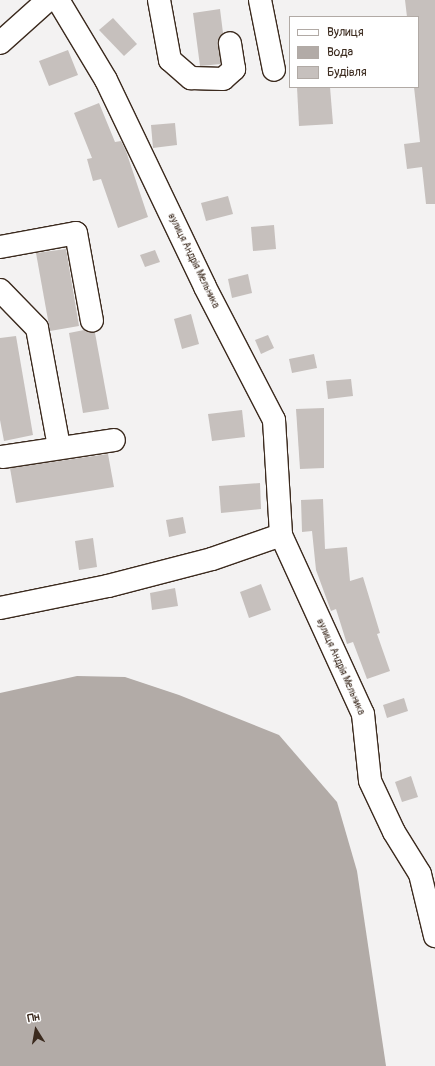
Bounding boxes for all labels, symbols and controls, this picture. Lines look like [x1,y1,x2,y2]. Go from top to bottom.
legend [289,16,419,88]
text: Вулиця [327,25,364,40]
text: Вода [327,45,353,60]
text: Будівля [327,65,367,80]
street label: вулиця Андрія Мельника [165,212,221,310]
street label: вулиця Андрія Мельника [313,617,367,717]
north arrow [16,1010,56,1050]
text: Пн [26,1010,41,1025]

